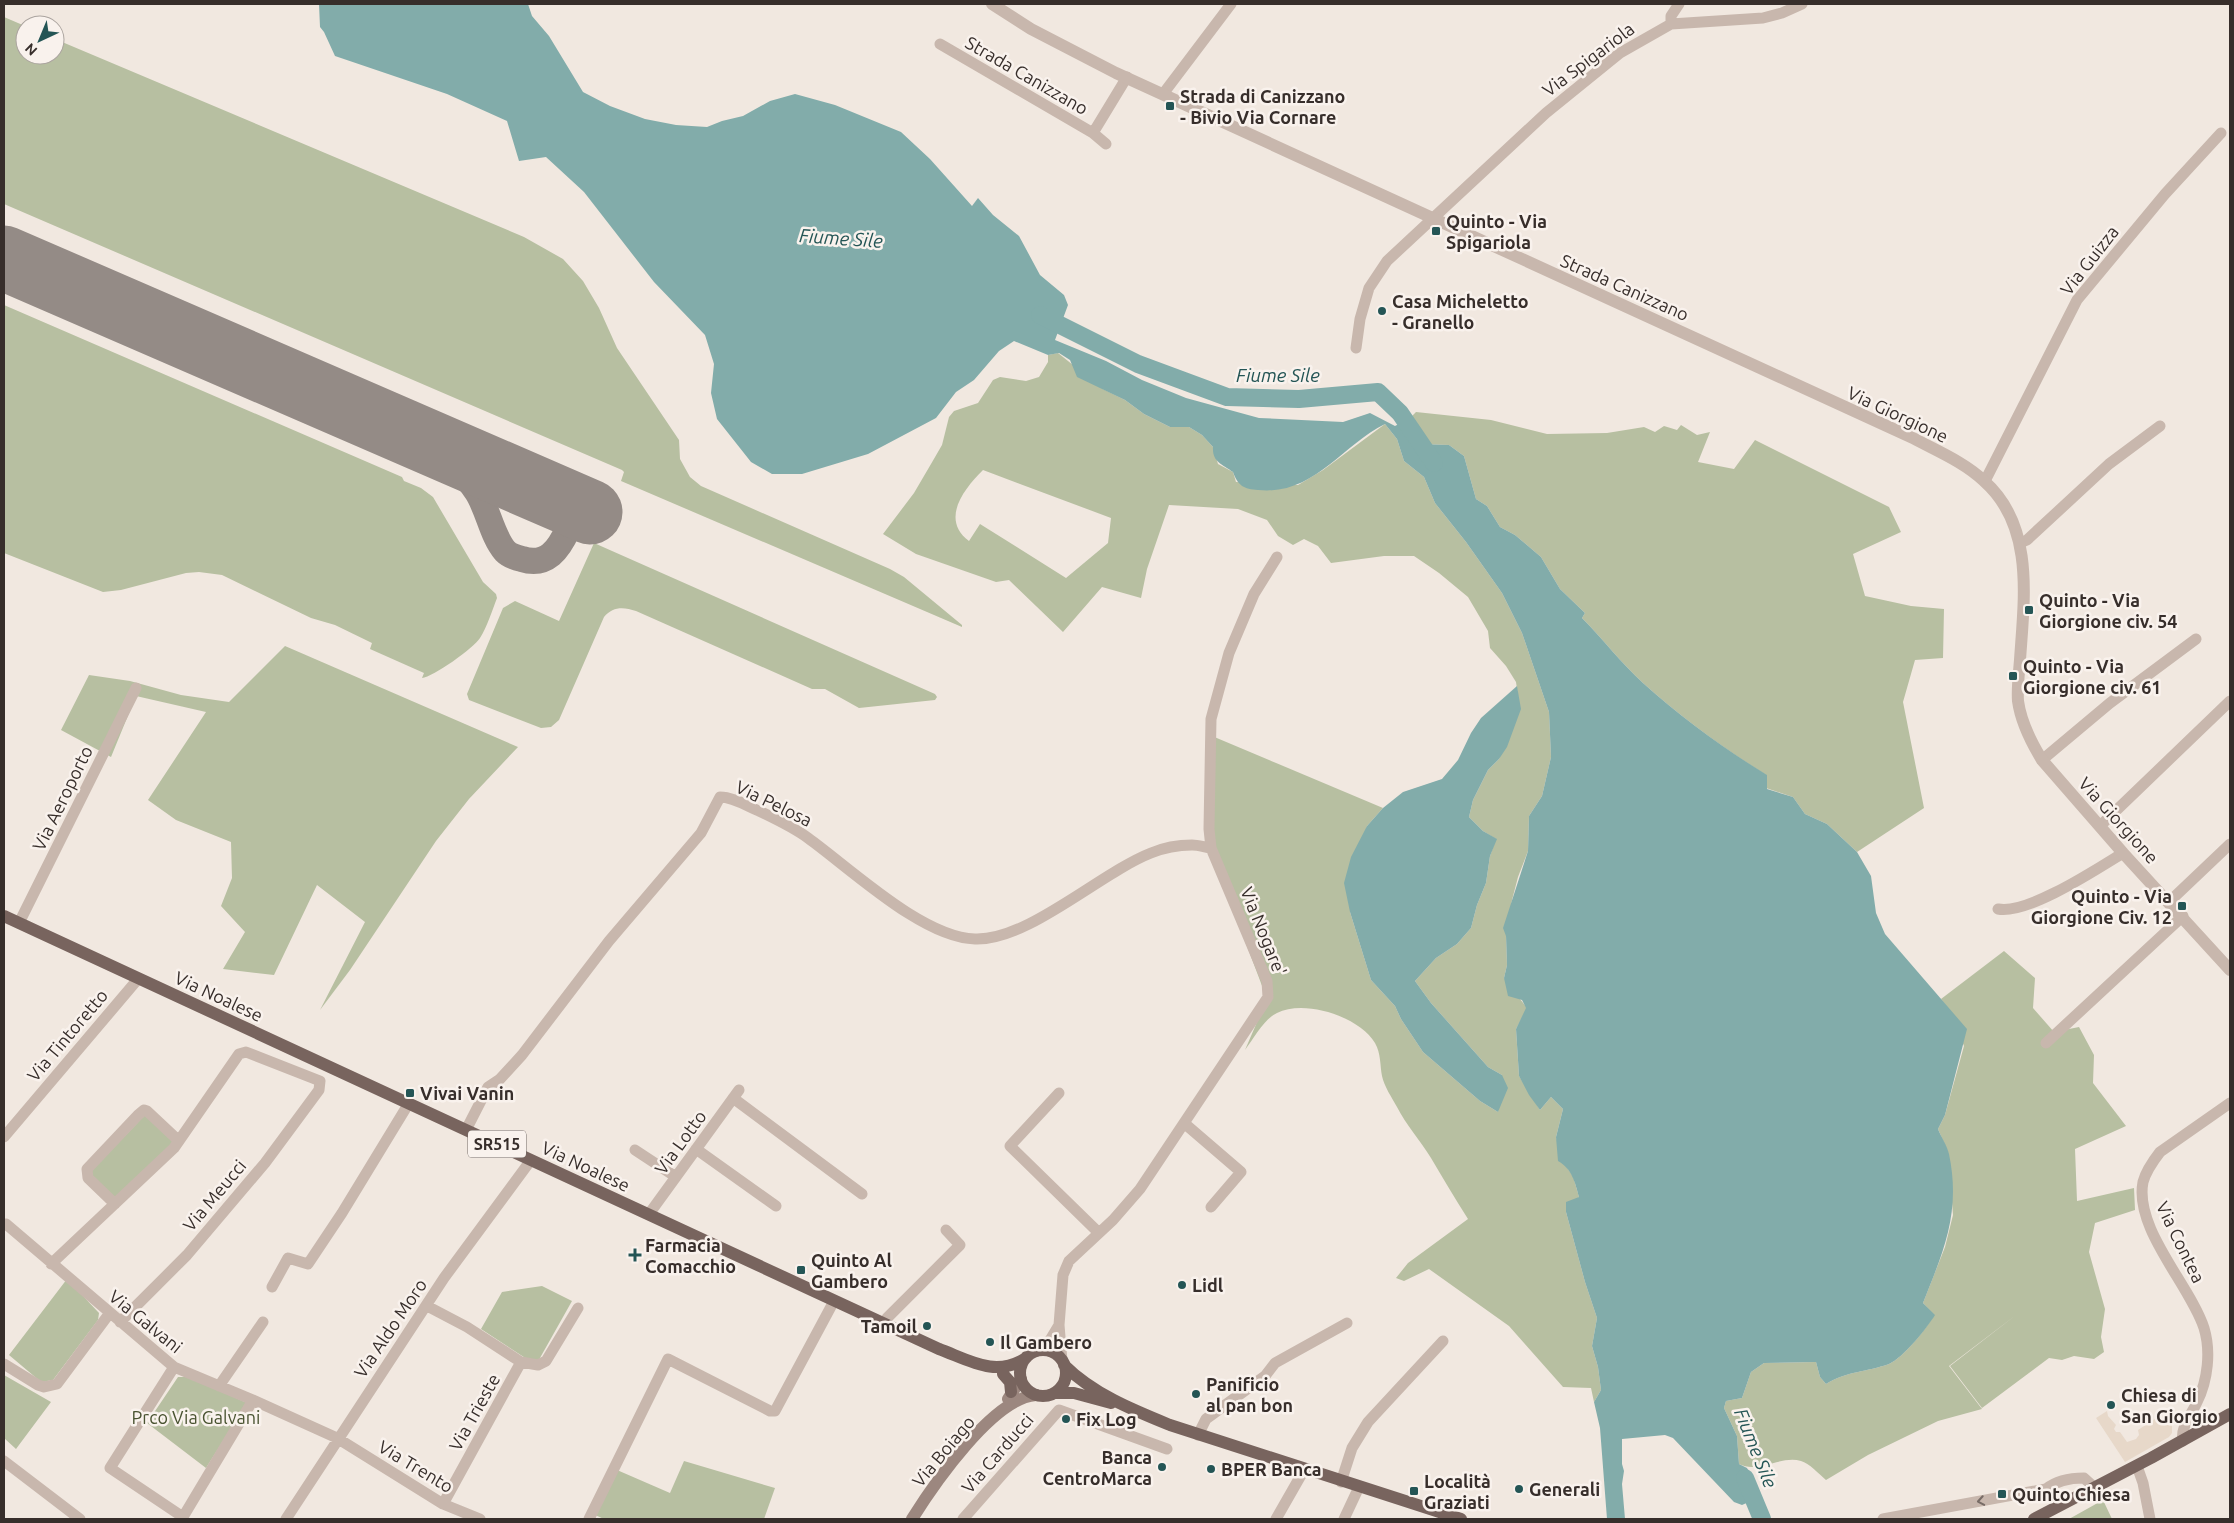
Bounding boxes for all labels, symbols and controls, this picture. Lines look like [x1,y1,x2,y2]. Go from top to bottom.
north arrow [15,15,65,65]
street label: Via Spigariola [1538,18,1638,100]
street label: Strada Canizzano [962,32,1092,118]
text: N [22,40,40,59]
place label: Strada di Canizzano - Bivio Via Cornare [1180,86,1345,127]
marker: Strada di Canizzano - Bivio Via Cornare [1164,100,1176,112]
place label: Quinto - Via Spigariola [1446,211,1547,252]
street label: Via Guizza [2056,221,2122,299]
water label: Fiume Sile [798,224,884,252]
marker: Quinto - Via Spigariola [1430,225,1442,237]
street label: Strada Canizzano [1558,250,1692,324]
place label: Casa Micheletto - Granello [1392,291,1529,332]
marker: Casa Micheletto - Granello [1376,305,1388,317]
water label: Fiume Sile [1236,364,1320,386]
street label: Via Giorgione [1844,382,1952,446]
place label: Quinto - Via Giorgione civ. 54 [2039,590,2178,631]
marker: Quinto - Via Giorgione civ. 54 [2023,604,2035,616]
place label: Quinto - Via Giorgione civ. 61 [2023,656,2162,697]
marker: Quinto - Via Giorgione civ. 61 [2007,670,2019,682]
street label: Via Aeroporto [28,742,96,854]
street label: Via Giorgione [2075,773,2163,867]
street label: Via Pelosa [733,776,815,830]
street label: Via Nogare' [1237,884,1291,978]
place label: Quinto - Via Giorgione Civ. 12 [2031,886,2172,927]
marker: Quinto - Via Giorgione Civ. 12 [2176,900,2188,912]
street label: Via Noalese [172,967,266,1025]
street label: Via Tintoretto [23,985,111,1085]
place label: Vivai Vanin [420,1083,514,1103]
marker: Vivai Vanin [404,1087,416,1099]
street label: Via Lotto [650,1106,710,1178]
road number: SR515 [468,1130,526,1158]
street label: Via Noalese [539,1137,633,1195]
street label: Via Meucci [178,1155,250,1235]
street label: Via Contea [2153,1198,2209,1286]
place label: Farmacia Comacchio [645,1235,736,1276]
marker: Farmacia Comacchio [629,1249,641,1261]
place label: Quinto Al Gambero [811,1250,892,1291]
marker: Quinto Al Gambero [795,1264,807,1276]
street label: Via Aldo Moro [350,1275,430,1381]
place label: Lidl [1192,1275,1224,1295]
marker: Lidl [1176,1279,1188,1291]
street label: Via Galvani [105,1285,187,1357]
place label: Tamoil [861,1316,918,1336]
marker: Tamoil [921,1320,933,1332]
place label: Il Gambero [1000,1332,1092,1352]
marker: Il Gambero [984,1336,996,1348]
street label: Via Trieste [445,1370,503,1454]
place label: Panificio al pan bon [1206,1374,1293,1415]
place label: Chiesa di San Giorgio [2121,1385,2218,1426]
marker: Panificio al pan bon [1190,1388,1202,1400]
marker: Chiesa di San Giorgio [2105,1399,2117,1411]
water label: Fiume Sile [1730,1405,1782,1491]
park label: Prco Via Galvani [132,1407,260,1427]
street label: Via Carducci [957,1409,1037,1497]
place label: Fix Log [1076,1409,1136,1429]
street label: Via Boiago [908,1412,978,1490]
marker: Fix Log [1060,1413,1072,1425]
street label: Via Trento [375,1436,457,1496]
place label: Banca CentroMarca [1043,1447,1152,1488]
place label: BPER Banca [1221,1459,1322,1479]
marker: Banca CentroMarca [1156,1461,1168,1473]
marker: BPER Banca [1205,1463,1217,1475]
place label: Località Graziati [1424,1471,1491,1512]
place label: Generali [1529,1479,1600,1499]
marker: Generali [1513,1483,1525,1495]
place label: Quinto Chiesa [2012,1484,2130,1504]
marker: Località Graziati [1408,1485,1420,1497]
marker: Quinto Chiesa [1996,1488,2008,1500]
one-way arrow [1976,1496,1985,1506]

